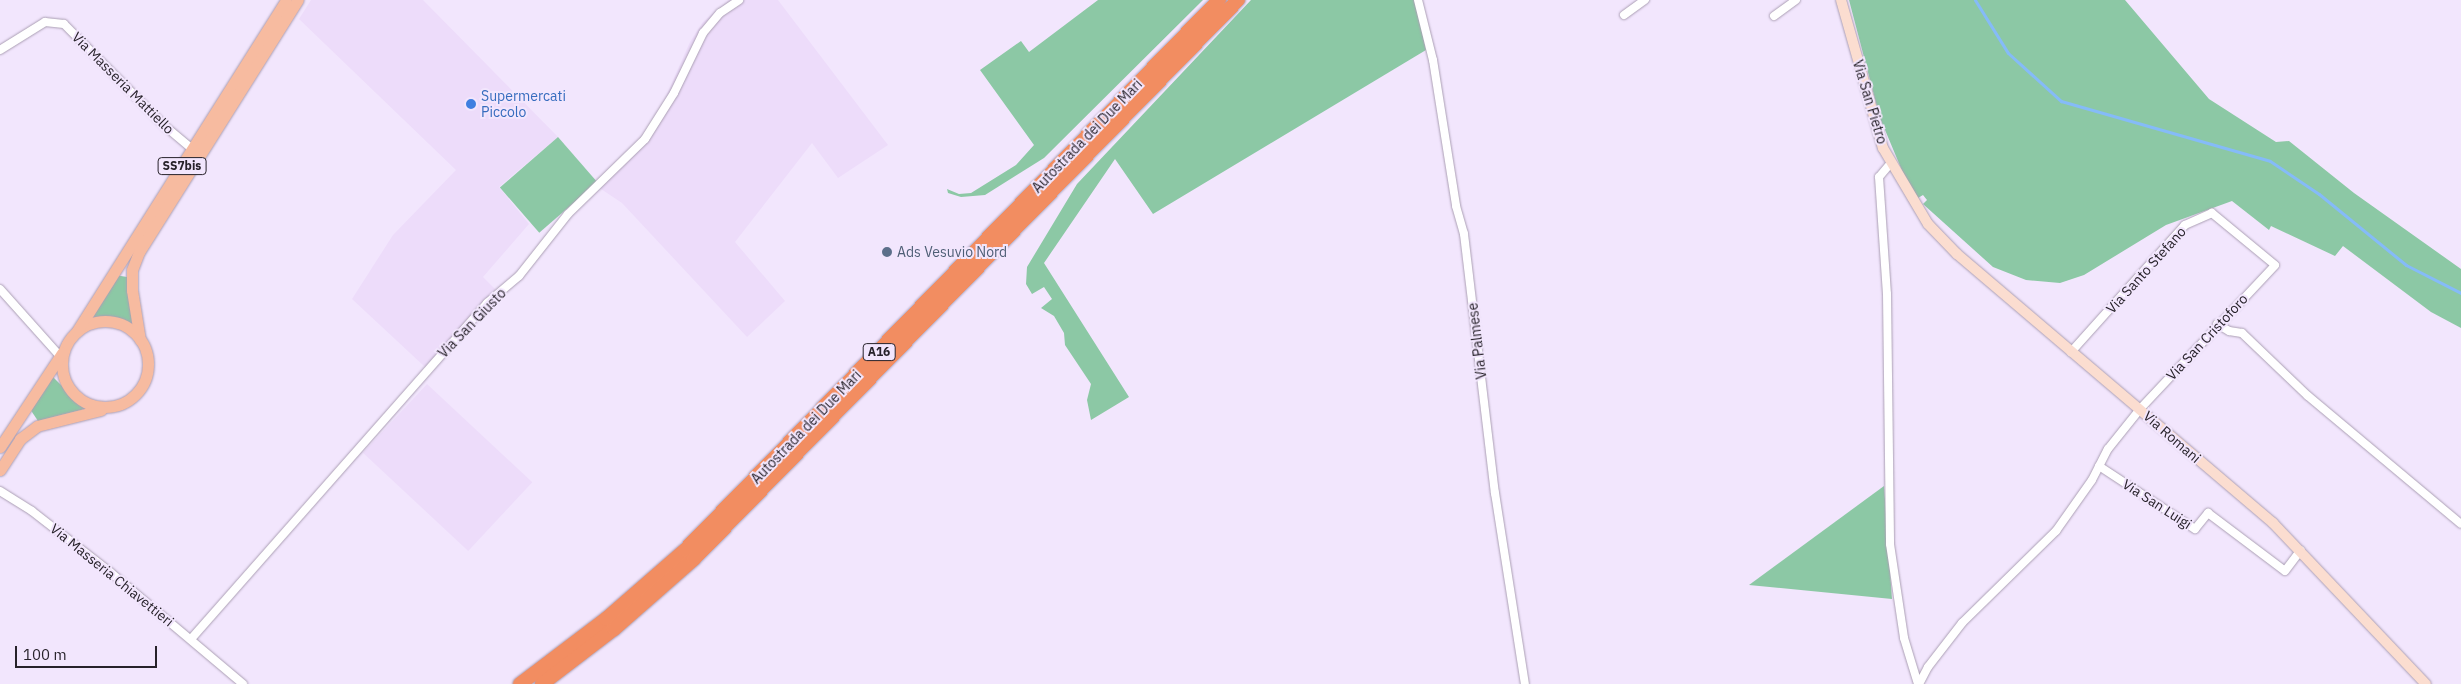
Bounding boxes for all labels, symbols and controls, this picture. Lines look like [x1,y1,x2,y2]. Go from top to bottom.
street label: Via Masseria Mattiello [68,28,178,138]
street label: Via San Pietro [1849,58,1891,146]
street label: Autostrada dei Due Mari [1028,76,1146,196]
place label: Supermercati Piccolo [481,88,566,120]
marker: Supermercati Piccolo [465,98,477,110]
road number: SS7bis [157,157,207,176]
street label: Via Santo Stefano [2103,223,2189,317]
place label: Ads Vesuvio Nord [897,244,1007,260]
marker: Ads Vesuvio Nord [881,246,893,258]
street label: Via San Giusto [435,285,509,361]
street label: Via San Cristoforo [2163,290,2251,384]
street label: Via Palmese [1464,302,1490,380]
road number: A16 [862,342,896,362]
street label: Autostrada dei Due Mari [747,367,865,487]
street label: Via Romani [2140,408,2204,466]
street label: Via San Luigi [2119,475,2195,533]
street label: Via Masseria Chiavettieri [47,520,177,630]
scale bar [18,636,160,668]
text: 100 m [23,645,67,664]

